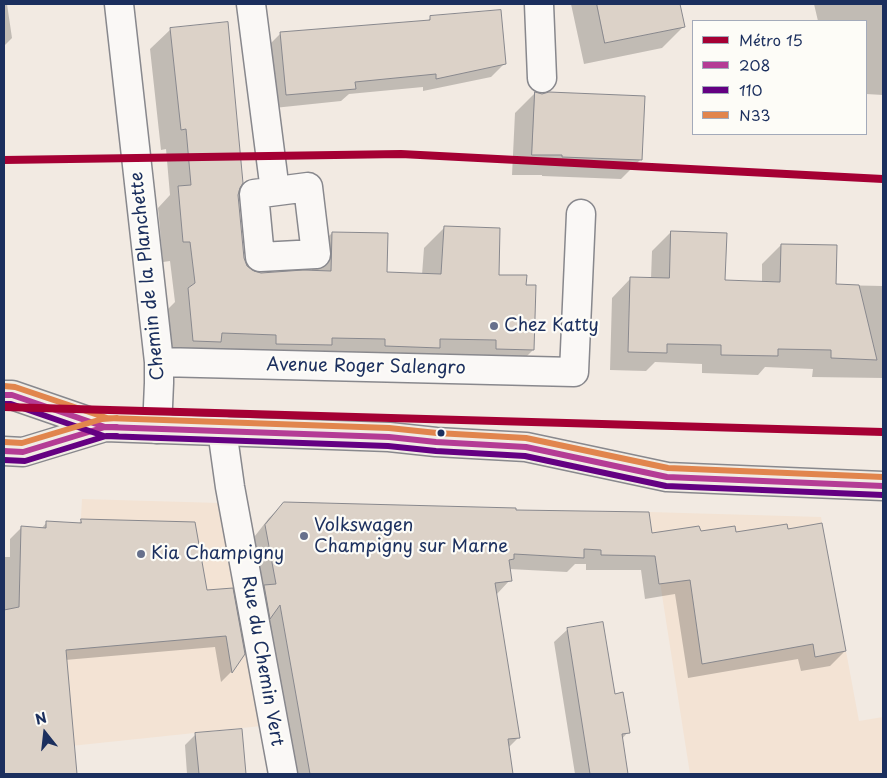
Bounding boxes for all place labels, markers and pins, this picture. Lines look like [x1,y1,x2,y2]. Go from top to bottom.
place label: Chez Katty [504,315,599,337]
marker: Chez Katty [488,320,500,332]
unlabelled marker [436,428,446,438]
place label: Volkswagen Champigny sur Marne [314,515,508,558]
marker: Volkswagen Champigny sur Marne [298,530,310,542]
place label: Kia Champigny [151,543,284,565]
marker: Kia Champigny [135,548,147,560]

